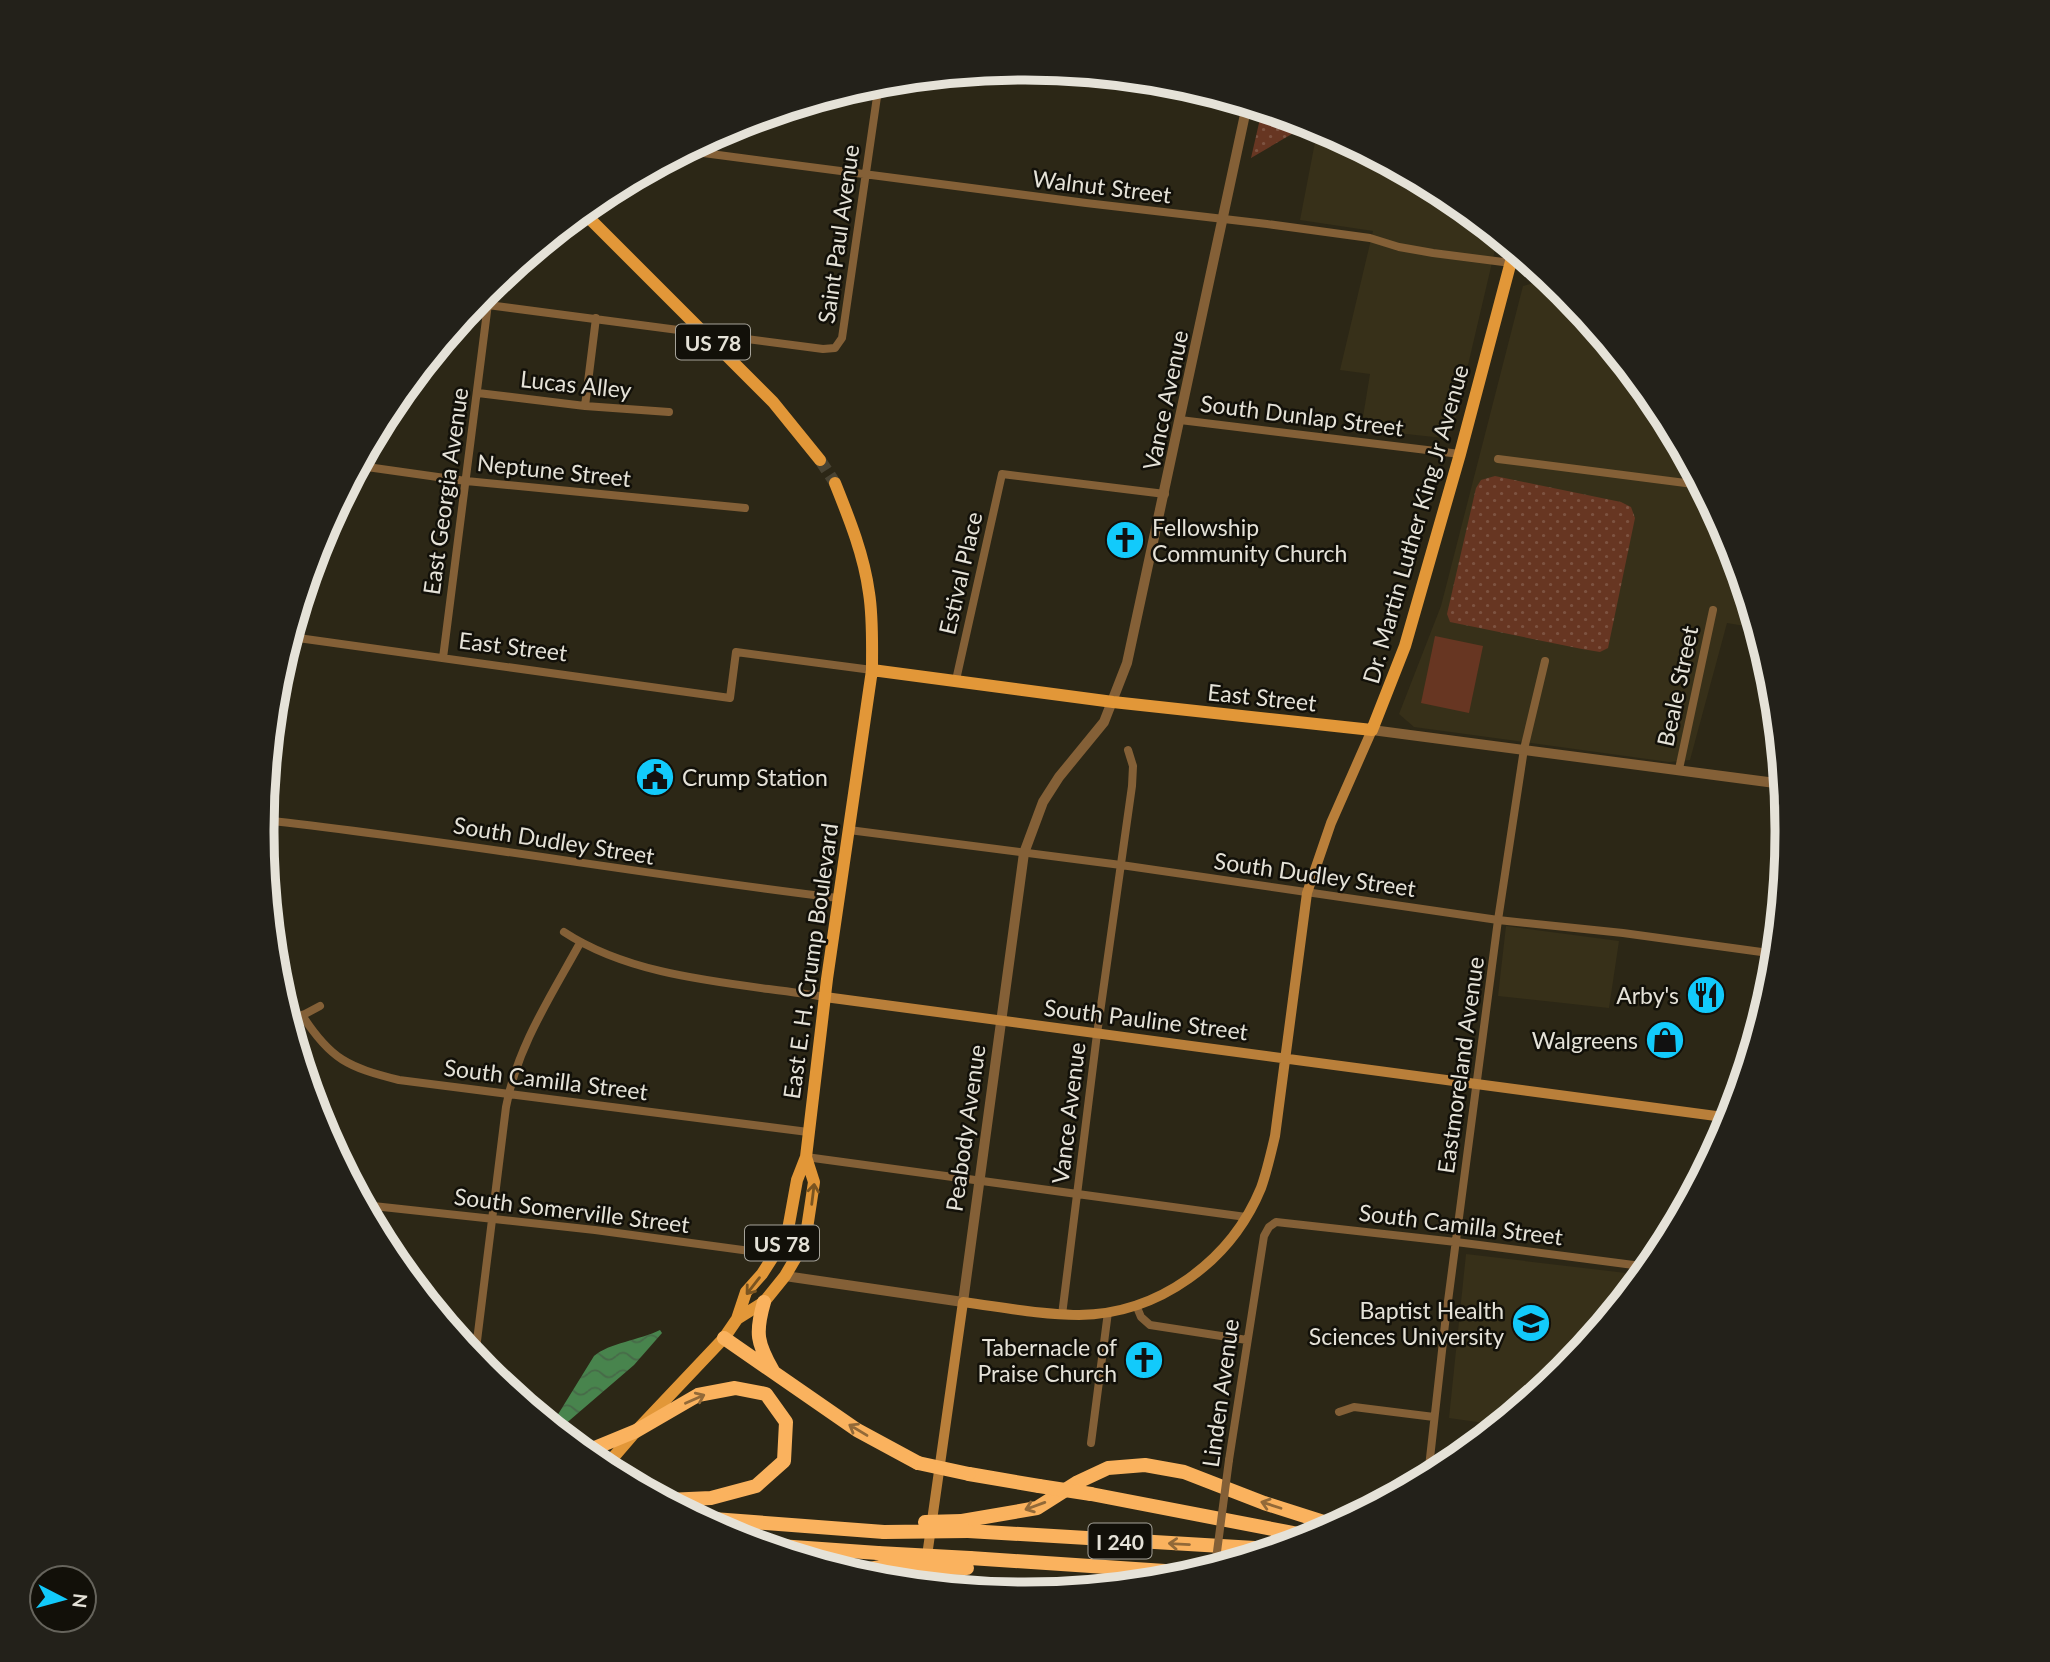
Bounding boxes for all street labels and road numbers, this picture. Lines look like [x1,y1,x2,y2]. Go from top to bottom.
street label: Saint Paul Avenue [812,143,864,325]
street label: Walnut Street [1031,164,1174,209]
road number: US 78 [676,324,750,360]
street label: Vance Avenue [1137,327,1193,473]
street label: Dr. Martin Luther King Jr Avenue [1356,361,1474,687]
street label: Lucas Alley [519,364,633,404]
street label: East Georgia Avenue [417,386,473,596]
street label: South Dunlap Street [1199,389,1406,441]
street label: Neptune Street [476,448,633,492]
street label: Estival Place [932,509,988,637]
street label: Beale Street [1651,623,1704,749]
street label: East Street [457,625,570,667]
street label: East Street [1206,677,1319,717]
street label: South Dudley Street [451,810,657,870]
street label: East E. H. Crump Boulevard [777,821,843,1101]
street label: South Dudley Street [1212,846,1418,902]
street label: Eastmoreland Avenue [1431,955,1489,1175]
street label: South Pauline Street [1042,993,1250,1045]
street label: Vance Avenue [1045,1041,1091,1185]
street label: Peabody Avenue [939,1043,991,1213]
street label: South Camilla Street [442,1053,650,1105]
street label: South Somerville Street [453,1182,692,1238]
street label: South Camilla Street [1357,1198,1565,1250]
road number: US 78 [745,1226,819,1260]
street label: Linden Avenue [1196,1317,1244,1469]
road number: I 240 [1088,1524,1152,1558]

